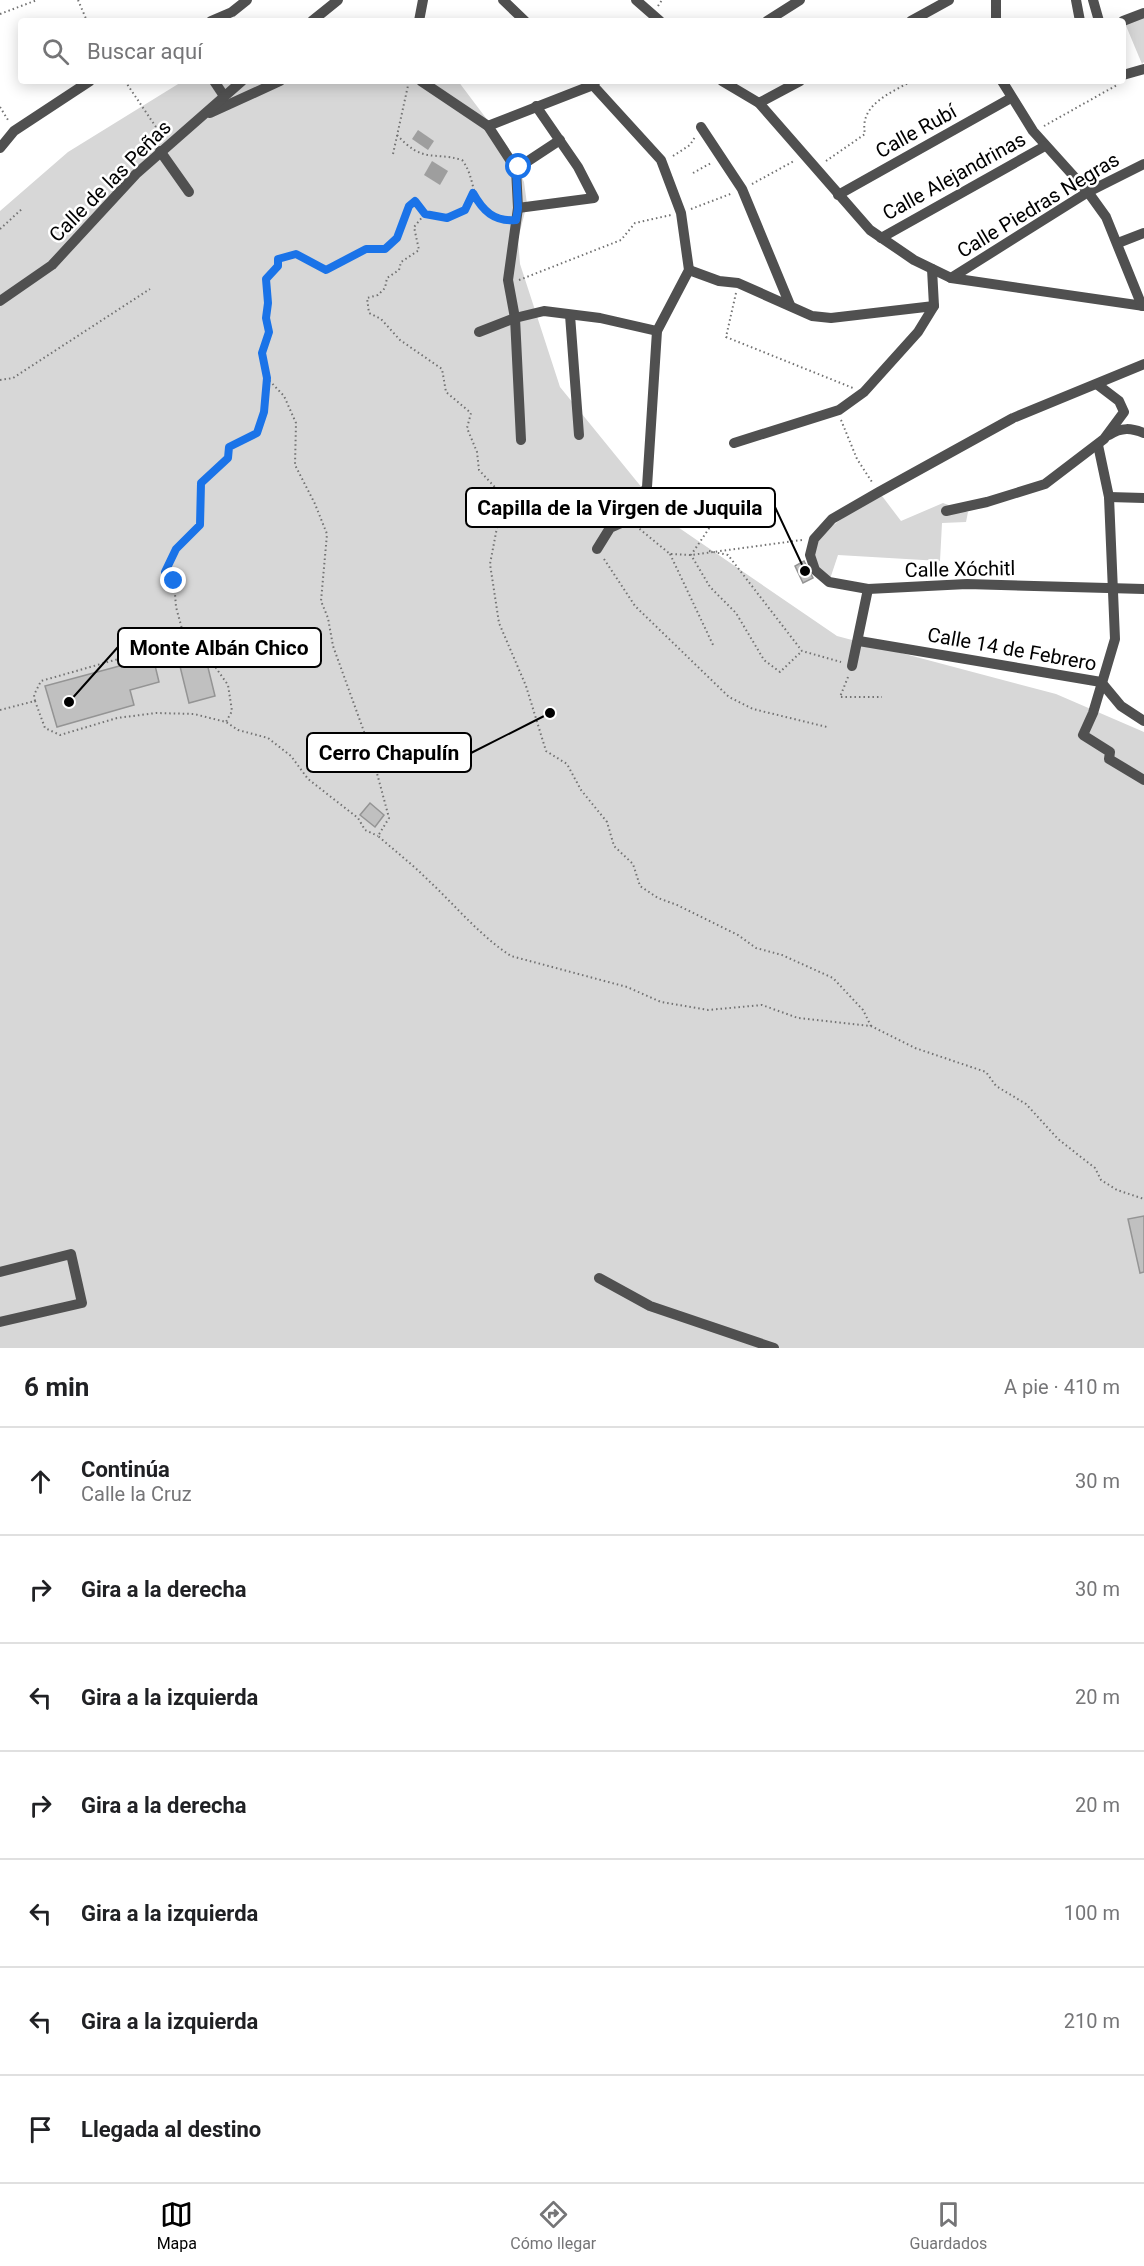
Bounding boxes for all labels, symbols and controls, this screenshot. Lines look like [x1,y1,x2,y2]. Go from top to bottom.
search box [18,18,1126,84]
icon: search [39,35,72,68]
text: Buscar aquí [87,39,203,64]
street label: Calle Rubí [871,98,962,163]
street label: Calle de las Peñas [44,115,176,247]
street label: Calle Alejandrinas [878,127,1030,225]
street label: Calle Piedras Negras [953,147,1123,263]
route start [505,153,531,179]
callout: Capilla de la Virgen de Juquila [466,488,775,527]
text: Capilla de la Virgen de Juquila [477,496,763,520]
street label: Calle Xóchitl [904,556,1016,582]
route end [160,567,186,593]
street label: Calle 14 de Febrero [926,622,1098,676]
callout: Monte Albán Chico [118,628,321,667]
text: Monte Albán Chico [129,636,309,660]
callout: Cerro Chapulín [307,733,471,772]
text: Cerro Chapulín [319,741,459,765]
text: 6 min [24,1372,89,1402]
text: A pie · 410 m [1004,1375,1120,1399]
text: Continúa [81,1457,170,1482]
icon: ahead [24,1465,57,1498]
text: 30 m [1075,1469,1120,1493]
text: Calle la Cruz [81,1482,192,1506]
icon: right [24,1573,57,1606]
text: Gira a la derecha [81,1577,247,1602]
text: 30 m [1075,1577,1120,1601]
icon: left [24,1681,57,1714]
text: Gira a la izquierda [81,1685,258,1710]
text: 20 m [1075,1685,1120,1709]
icon: right [24,1789,57,1822]
text: Gira a la derecha [81,1793,247,1818]
text: 20 m [1075,1793,1120,1817]
icon: left [24,1897,57,1930]
text: Gira a la izquierda [81,1901,258,1926]
text: 100 m [1064,1901,1120,1925]
icon: left [24,2005,57,2038]
text: Gira a la izquierda [81,2009,258,2034]
text: 210 m [1064,2009,1120,2033]
icon: arrive [24,2113,57,2146]
text: Llegada al destino [81,2117,261,2142]
tab: Mapa [157,2198,197,2253]
tab: Cómo llegar [510,2198,596,2253]
tab: Guardados [910,2198,987,2253]

